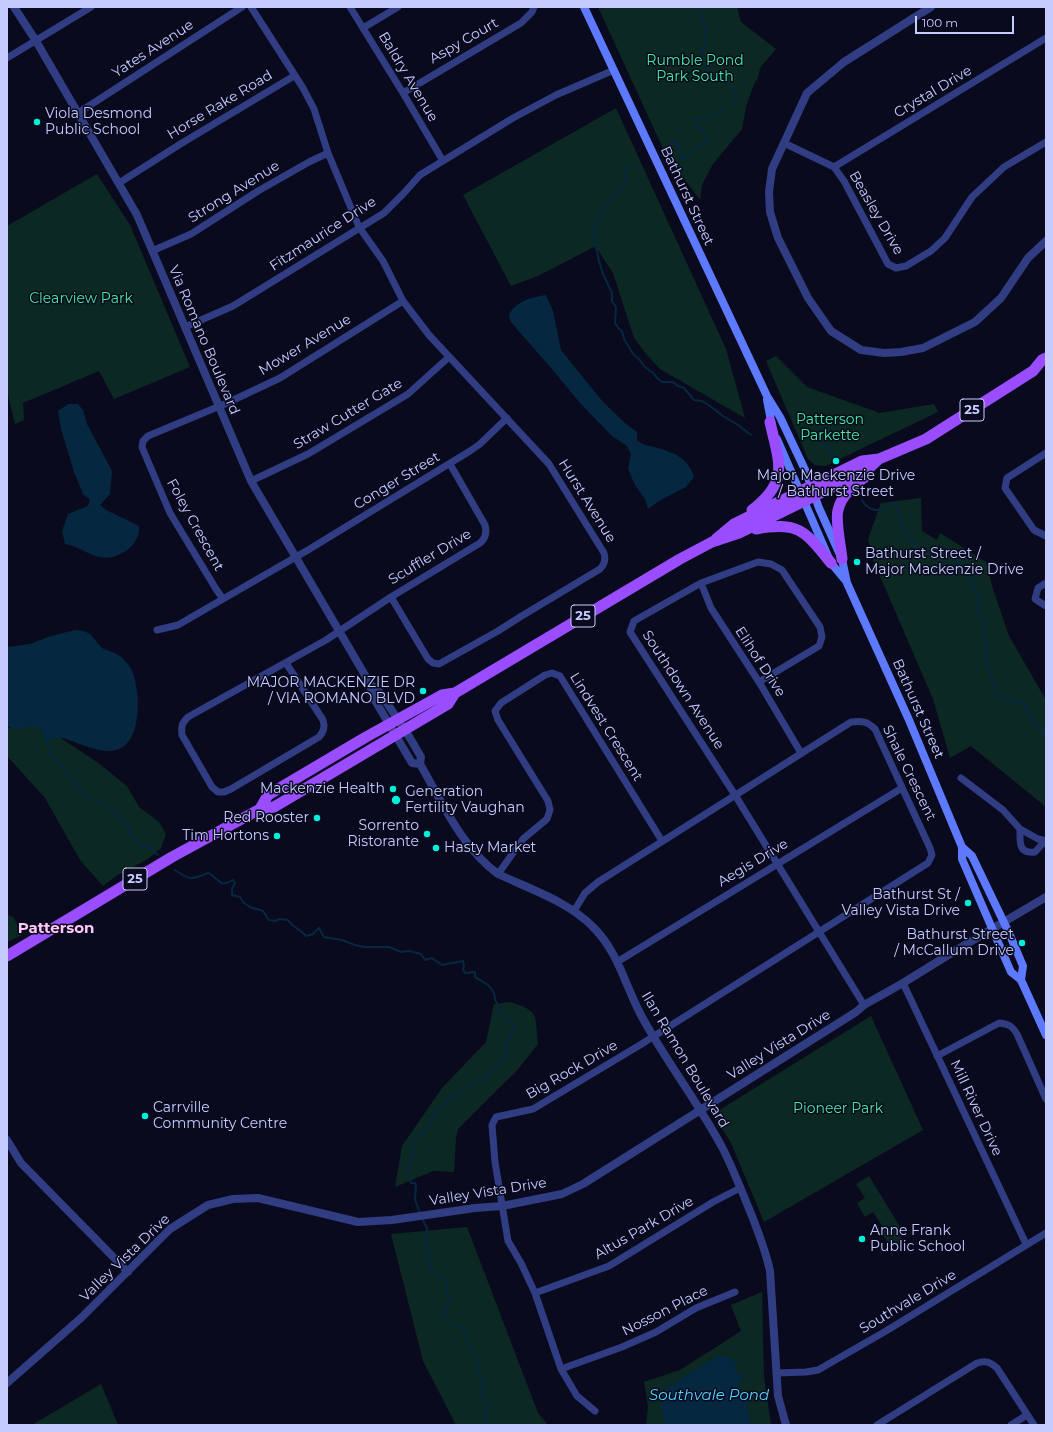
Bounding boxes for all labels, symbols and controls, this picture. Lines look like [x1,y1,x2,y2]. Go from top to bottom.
scale bar [917,8,1016,34]
street label: Aspy Court [427,15,501,67]
text: 100 m [922,15,958,30]
street label: Yates Avenue [109,17,197,81]
street label: Baldry Avenue [375,29,441,125]
park label: Rumble Pond Park South [646,53,744,86]
street label: Crystal Drive [891,62,975,122]
street label: Horse Rake Road [164,67,276,143]
place label: Viola Desmond Public School [45,106,152,138]
marker: Viola Desmond Public School [32,117,42,127]
street label: Bathurst Street [657,144,717,248]
street label: Strong Avenue [185,157,283,227]
street label: Beasley Drive [845,168,907,258]
street label: Fitzmaurice Drive [267,193,379,275]
street label: Via Romano Boulevard [165,263,243,417]
park label: Clearview Park [29,291,133,307]
street label: Mower Avenue [256,311,354,379]
street label: Straw Cutter Gate [290,375,406,453]
road number: 25 [960,399,984,421]
park label: Patterson Parkette [796,412,864,444]
street label: Conger Street [351,449,443,513]
street label: Hurst Avenue [555,456,619,546]
marker: Major Mackenzie Drive / Bathurst Street [831,456,841,466]
place label: Major Mackenzie Drive / Bathurst Street [757,468,915,500]
street label: Foley Crescent [163,476,227,574]
street label: Scuffler Drive [386,526,474,588]
place label: Bathurst Street / Major Mackenzie Drive [865,546,1024,578]
marker: Bathurst Street / Major Mackenzie Drive [852,557,862,567]
road number: 25 [571,605,595,627]
street label: Elihof Drive [731,624,789,700]
street label: Southdown Avenue [638,627,728,753]
street label: Bathurst Street [888,656,948,762]
street label: Lindvest Crescent [566,670,646,784]
place label: MAJOR MACKENZIE DR / VIA ROMANO BLVD [247,675,415,708]
marker: MAJOR MACKENZIE DR / VIA ROMANO BLVD [418,686,428,696]
street label: Shale Crescent [879,722,939,824]
place label: Mackenzie Health [260,781,385,797]
marker: Mackenzie Health [388,784,398,794]
place label: Generation Fertility Vaughan [405,784,525,816]
marker: Generation Fertility Vaughan [390,794,402,806]
place label: Red Rooster [223,810,309,826]
marker: Red Rooster [312,813,322,823]
place label: Sorrento Ristorante [347,818,419,850]
place label: Tim Hortons [182,828,269,844]
marker: Sorrento Ristorante [422,829,432,839]
marker: Tim Hortons [272,831,282,841]
street label: Aegis Drive [715,835,791,891]
place label: Hasty Market [444,840,536,856]
marker: Hasty Market [431,843,441,853]
road number: 25 [123,868,147,890]
place label: Bathurst St / Valley Vista Drive [841,887,960,920]
marker: Bathurst St / Valley Vista Drive [963,898,973,908]
district label: Patterson [18,920,94,938]
place label: Bathurst Street / McCallum Drive [894,927,1014,960]
marker: Bathurst Street / McCallum Drive [1017,938,1027,948]
street label: Ilan Ramon Boulevard [638,989,732,1131]
street label: Valley Vista Drive [724,1006,834,1084]
street label: Big Rock Drive [523,1037,621,1103]
street label: Mill River Drive [946,1057,1006,1159]
place label: Carrville Community Centre [153,1100,287,1132]
park label: Pioneer Park [793,1101,883,1117]
marker: Carrville Community Centre [140,1111,150,1121]
street label: Valley Vista Drive [428,1174,548,1210]
street label: Altus Park Drive [591,1193,697,1263]
street label: Valley Vista Drive [77,1211,173,1305]
place label: Anne Frank Public School [870,1223,965,1256]
marker: Anne Frank Public School [857,1234,867,1244]
street label: Southvale Drive [857,1266,959,1338]
street label: Nosson Place [619,1282,711,1340]
water label: Southvale Pond [649,1387,769,1405]

